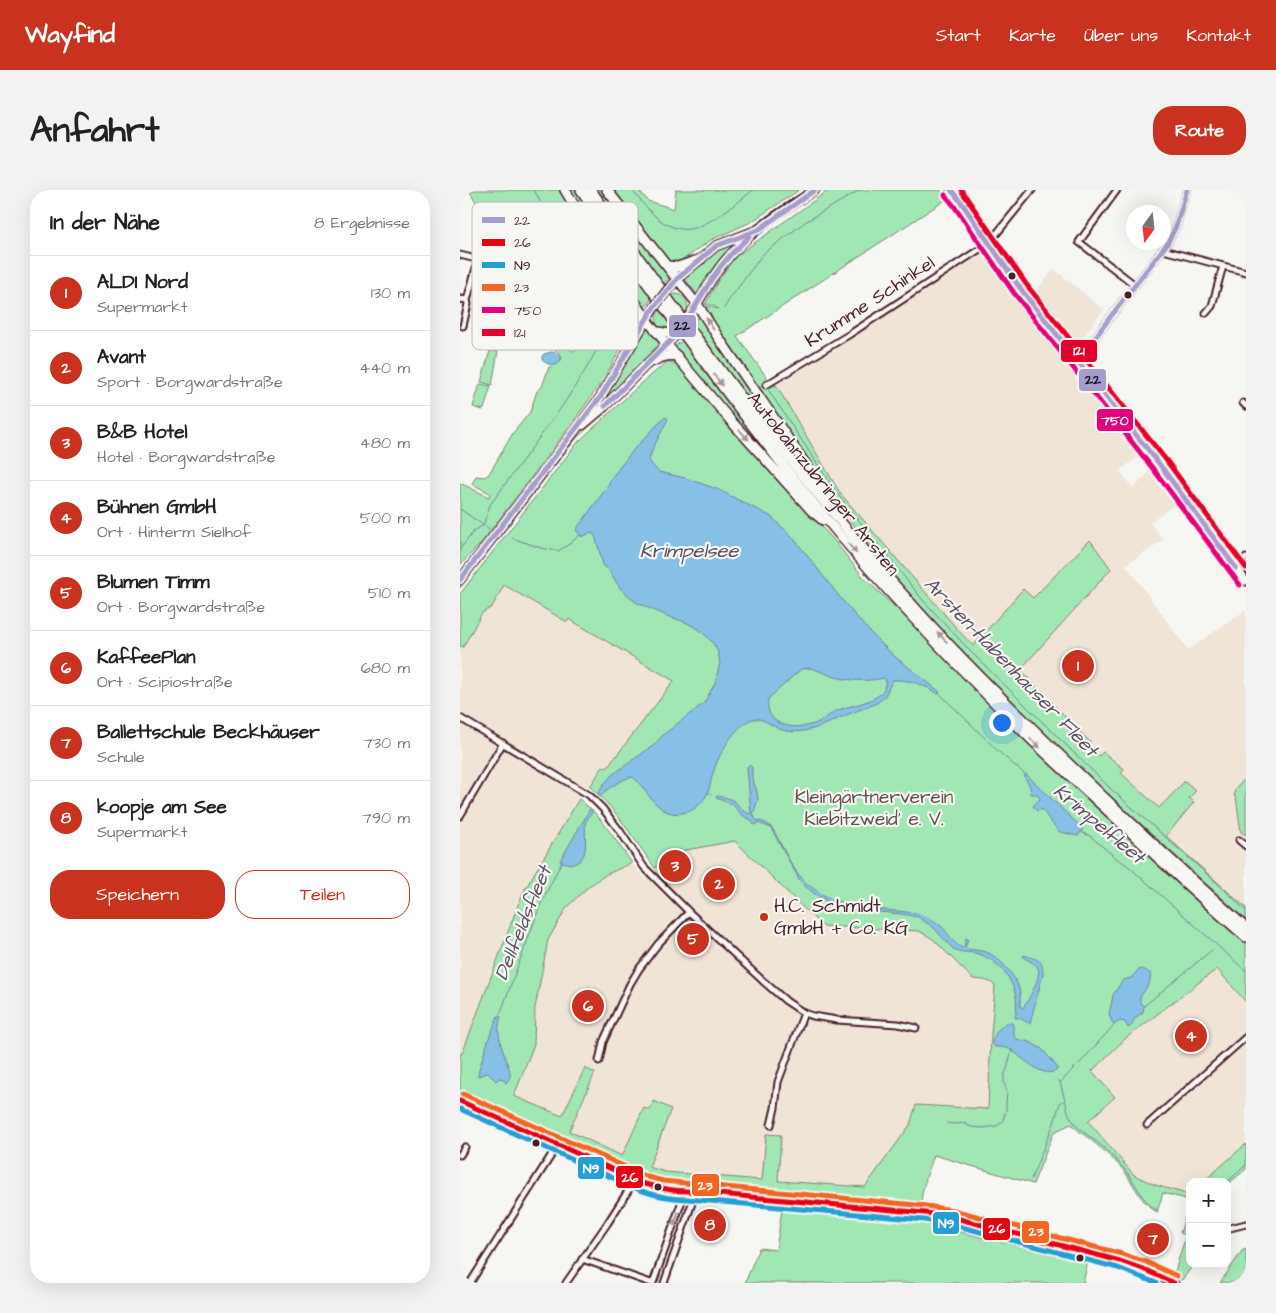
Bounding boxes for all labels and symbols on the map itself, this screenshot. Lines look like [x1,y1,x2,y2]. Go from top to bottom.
legend [472,202,638,350]
north arrow [1126,205,1171,250]
text: 22 [514,211,530,231]
text: 26 [514,233,531,253]
street label: Krumme Schinkel [800,250,940,354]
text: N9 [514,256,531,276]
unlabelled marker [1007,271,1017,281]
text: 23 [514,278,529,298]
unlabelled marker [1123,290,1133,300]
text: 750 [514,301,542,321]
line badge: 22 [668,314,697,338]
text: 22 [673,316,691,336]
one-way arrow [706,318,715,331]
text: 121 [514,323,526,343]
line badge: 121 [1060,339,1098,363]
text: 121 [1073,341,1085,361]
line badge: 22 [1078,368,1107,392]
text: 22 [1084,370,1102,390]
one-way arrow [713,373,723,387]
street label: Autobahnzubringer Arsten [739,386,906,582]
line badge: 750 [1096,408,1134,432]
text: 750 [1100,411,1129,431]
one-way arrow [738,429,749,441]
water label: Krimpelsee [640,537,739,565]
one-way arrow [846,542,858,554]
water label: Arsten-Habenhauser Fleet [917,571,1106,764]
one-way arrow [936,631,948,643]
pin: 1 [1062,647,1094,685]
your location [989,710,1015,736]
one-way arrow [1029,737,1041,749]
water label: Krimpelfleet [1047,777,1152,872]
park label: Kleingärtnerverein Kiebitzweid' e. V. [795,784,953,833]
pin: 3 [659,847,691,885]
water label: Dellfeldsfleet [487,860,559,984]
pin: 2 [703,865,735,903]
place label: H.C. Schmidt GmbH + Co. KG [774,893,908,942]
marker: H.C. Schmidt GmbH + Co. KG [758,911,770,923]
pin: 5 [677,920,709,958]
pin: 6 [572,987,604,1025]
pin: 4 [1175,1017,1207,1055]
unlabelled marker [531,1138,541,1148]
line badge: N9 [577,1156,605,1180]
text: N9 [583,1159,599,1179]
line badge: 26 [615,1165,644,1189]
text: 26 [621,1168,639,1188]
line badge: 23 [691,1173,720,1197]
text: 23 [696,1176,713,1196]
unlabelled marker [653,1182,663,1192]
pin: 8 [694,1206,726,1244]
line badge: N9 [932,1211,960,1235]
one-way arrow [672,1212,680,1227]
text: N9 [938,1214,954,1234]
line badge: 26 [982,1217,1011,1241]
text: 26 [988,1219,1006,1239]
line badge: 23 [1021,1220,1050,1244]
pin: 7 [1137,1220,1169,1258]
text: 23 [1027,1222,1044,1242]
unlabelled marker [1075,1253,1085,1263]

